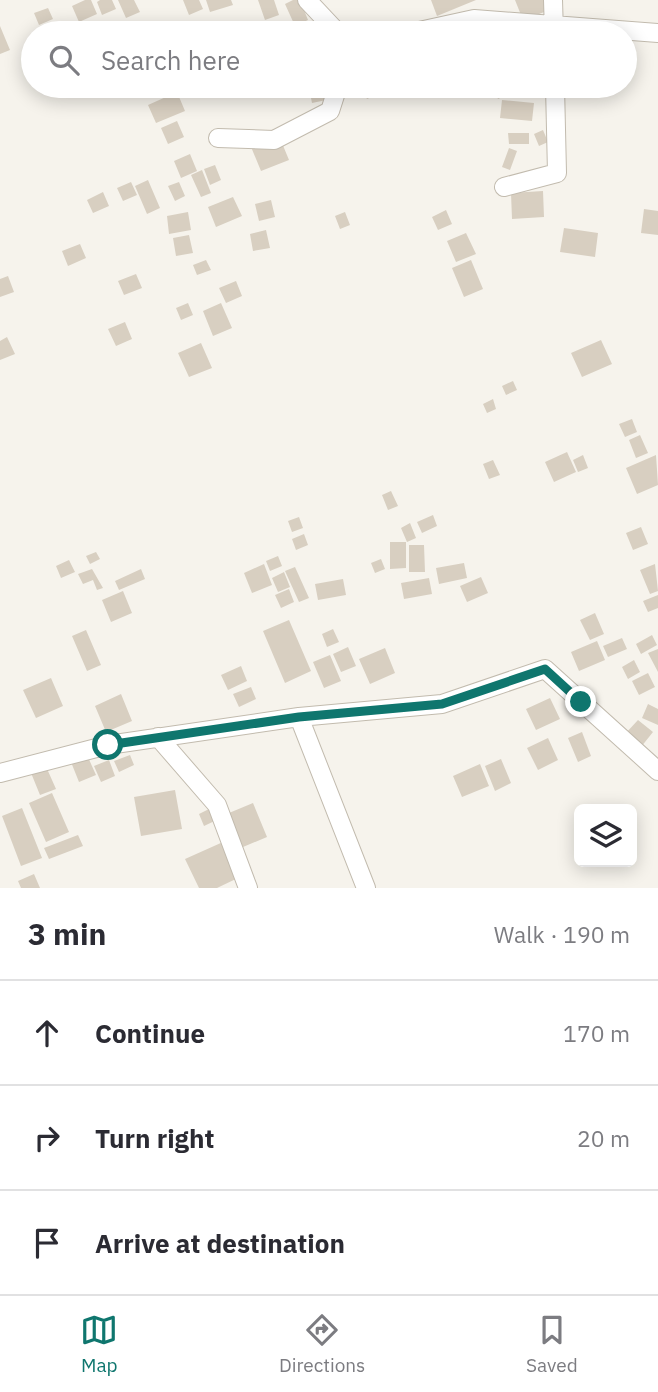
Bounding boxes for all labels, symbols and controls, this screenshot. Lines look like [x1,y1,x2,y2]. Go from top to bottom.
search box [21,21,637,98]
icon: search [45,41,83,79]
text: Search here [101,43,240,77]
route end [565,686,596,717]
route start [92,729,123,760]
map controls [574,804,637,867]
button: layers [574,804,637,867]
text: 3 min [28,914,106,953]
text: Walk · 190 m [494,919,630,949]
icon: ahead [28,1014,66,1052]
text: Continue [95,1016,205,1050]
text: 170 m [563,1018,630,1048]
icon: right [28,1119,66,1157]
text: Turn right [95,1121,214,1155]
text: 20 m [577,1123,630,1153]
icon: arrive [28,1224,66,1262]
text: Arrive at destination [95,1226,345,1260]
tab: Map [80,1311,118,1377]
tab: Directions [279,1311,365,1377]
tab: Saved [526,1311,578,1377]

